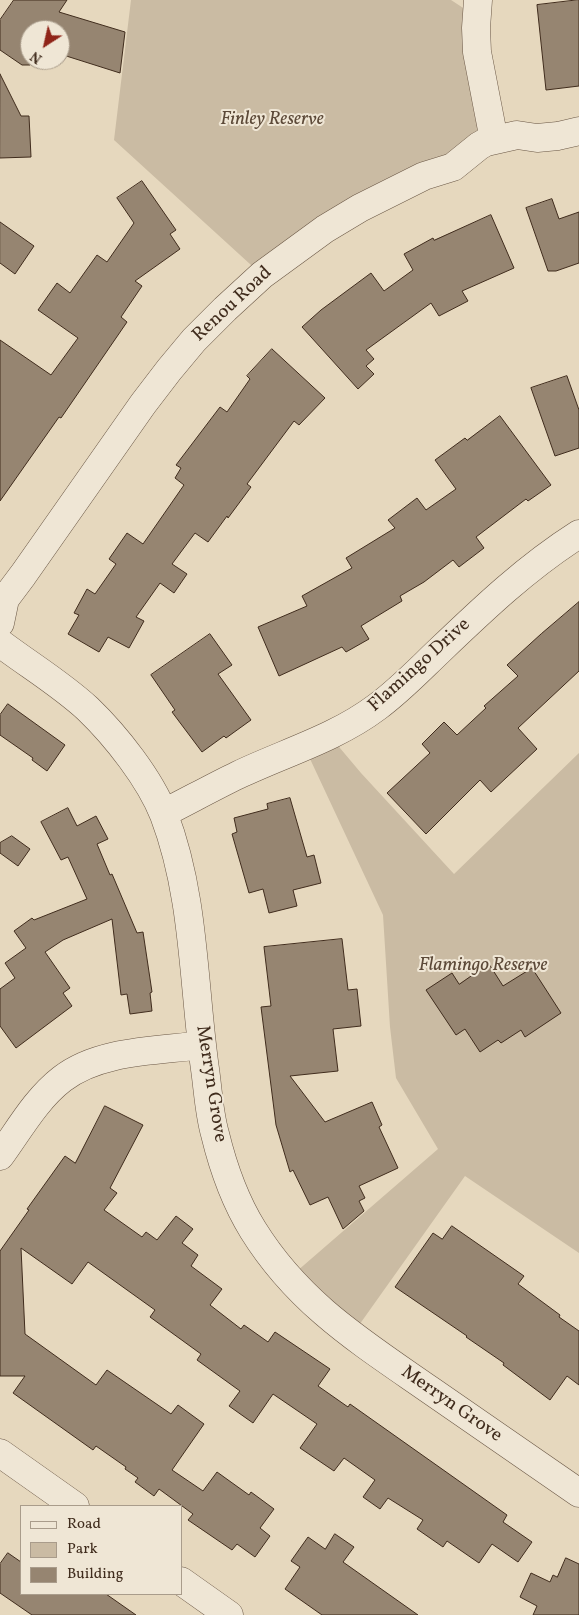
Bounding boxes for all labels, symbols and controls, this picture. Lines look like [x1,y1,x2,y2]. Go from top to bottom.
north arrow [20,20,70,70]
text: N [27,46,46,68]
park label: Finley Reserve [220,110,324,132]
street label: Renou Road [188,262,278,348]
street label: Flamingo Drive [364,614,476,718]
park label: Flamingo Reserve [419,956,547,978]
street label: Merryn Grove [189,1024,231,1144]
street label: Merryn Grove [396,1362,506,1448]
legend [20,1505,182,1595]
text: Road [67,1514,101,1535]
text: Park [67,1539,98,1560]
text: Building [67,1564,123,1585]

